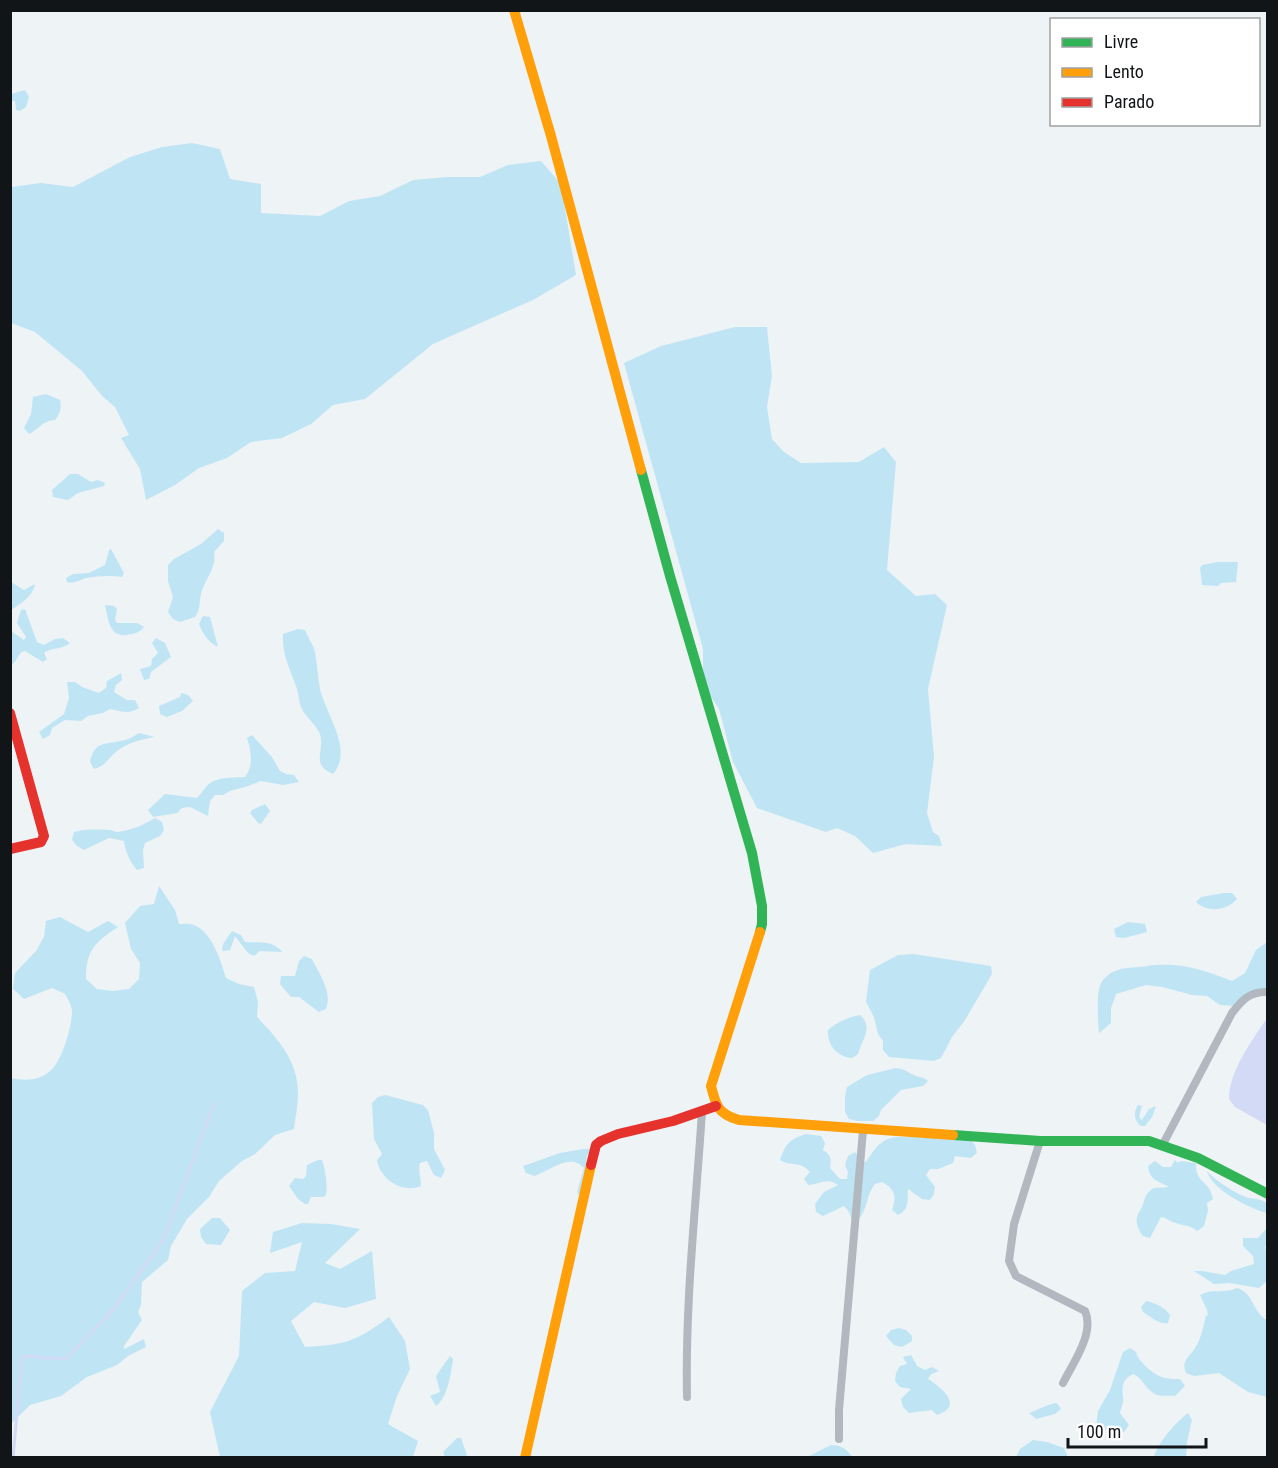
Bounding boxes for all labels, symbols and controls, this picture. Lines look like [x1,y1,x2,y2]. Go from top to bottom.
legend [1050,18,1260,126]
text: Livre [1104,31,1138,52]
text: Lento [1104,61,1144,82]
text: Parado [1104,91,1154,112]
scale bar [1068,1411,1206,1449]
text: 100 m [1077,1421,1121,1442]

